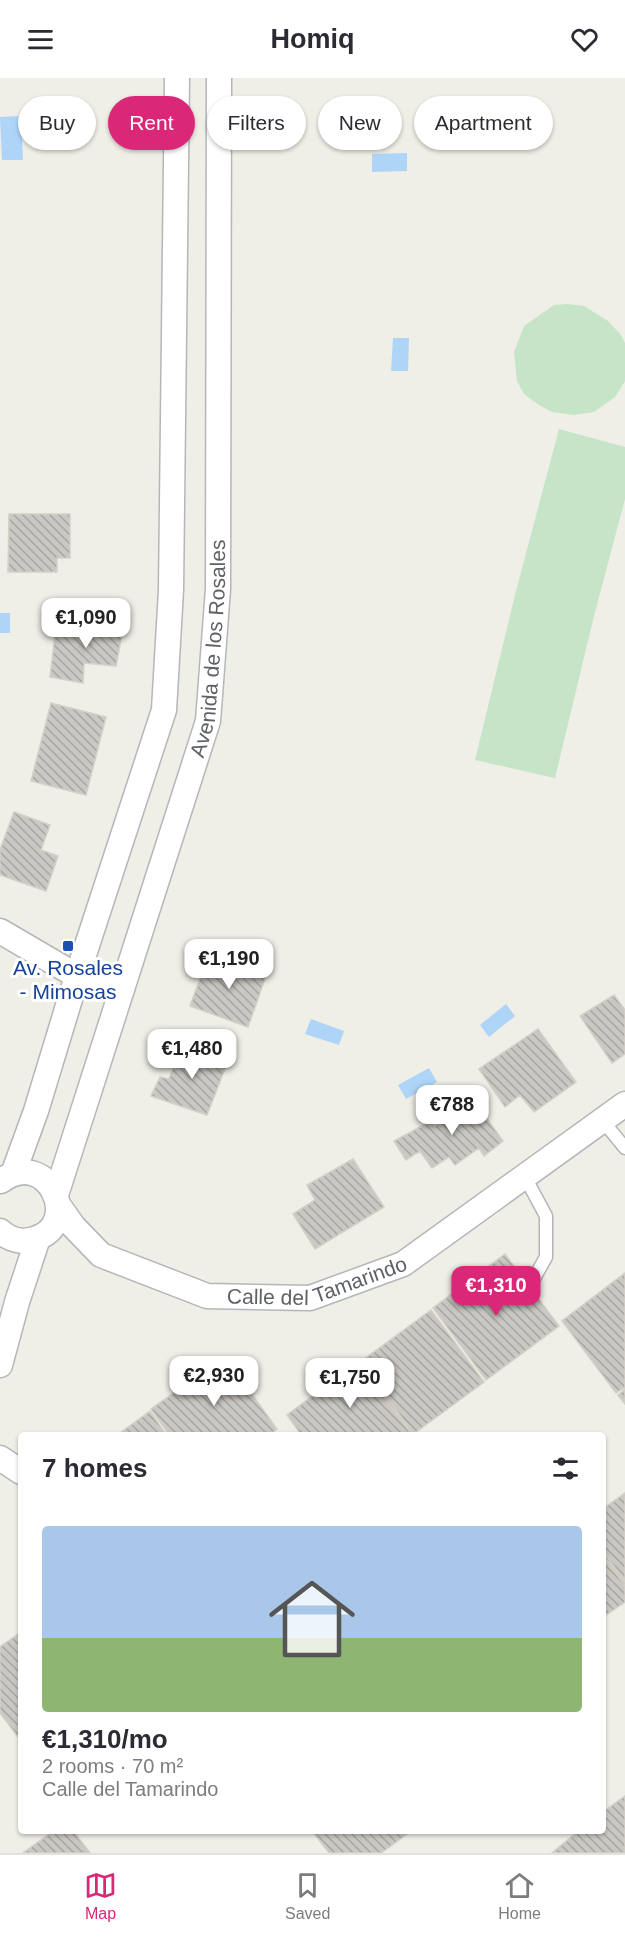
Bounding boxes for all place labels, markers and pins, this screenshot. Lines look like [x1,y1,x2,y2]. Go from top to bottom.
pin: €1,090 [37,598,135,649]
marker: Av. Rosales - Mimosas [61,939,75,953]
pin: €1,190 [180,939,278,990]
place label: Av. Rosales - Mimosas [13,956,123,1003]
pin: €1,480 [143,1029,241,1080]
pin: €788 [416,1085,488,1136]
pin: €1,310 [447,1266,545,1317]
pin: €2,930 [165,1356,263,1407]
pin: €1,750 [301,1358,399,1409]

